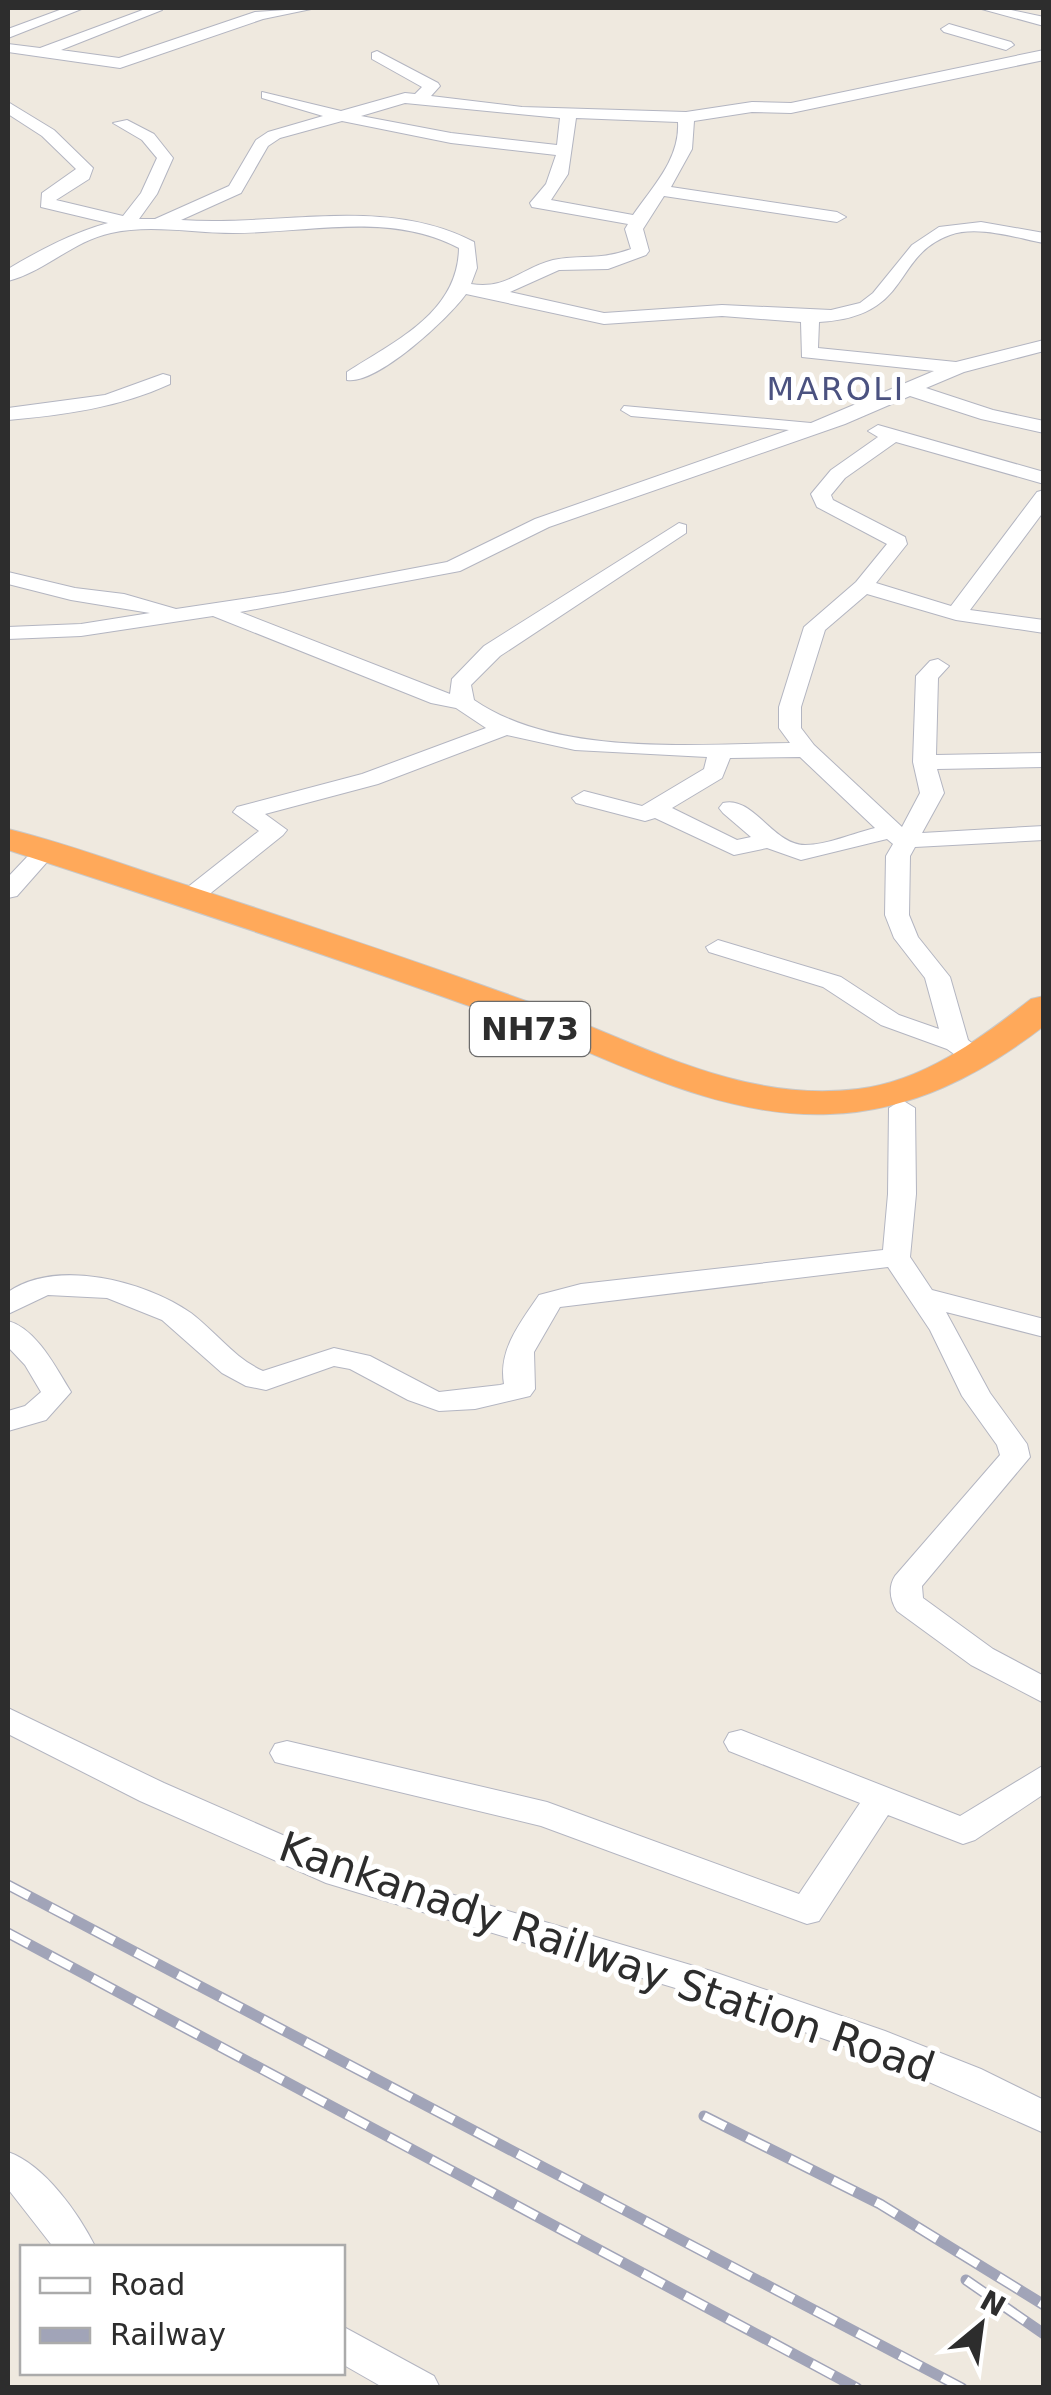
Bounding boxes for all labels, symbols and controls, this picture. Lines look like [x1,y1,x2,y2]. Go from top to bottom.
district label: MAROLI [766,370,906,408]
road number: NH73 [470,1002,590,1056]
street label: Kankanady Railway Station Road [273,1822,941,2092]
legend [20,2245,345,2375]
text: Road [110,2267,185,2302]
north arrow [931,2275,1031,2375]
text: N [975,2283,1011,2324]
text: Railway [110,2317,226,2352]

